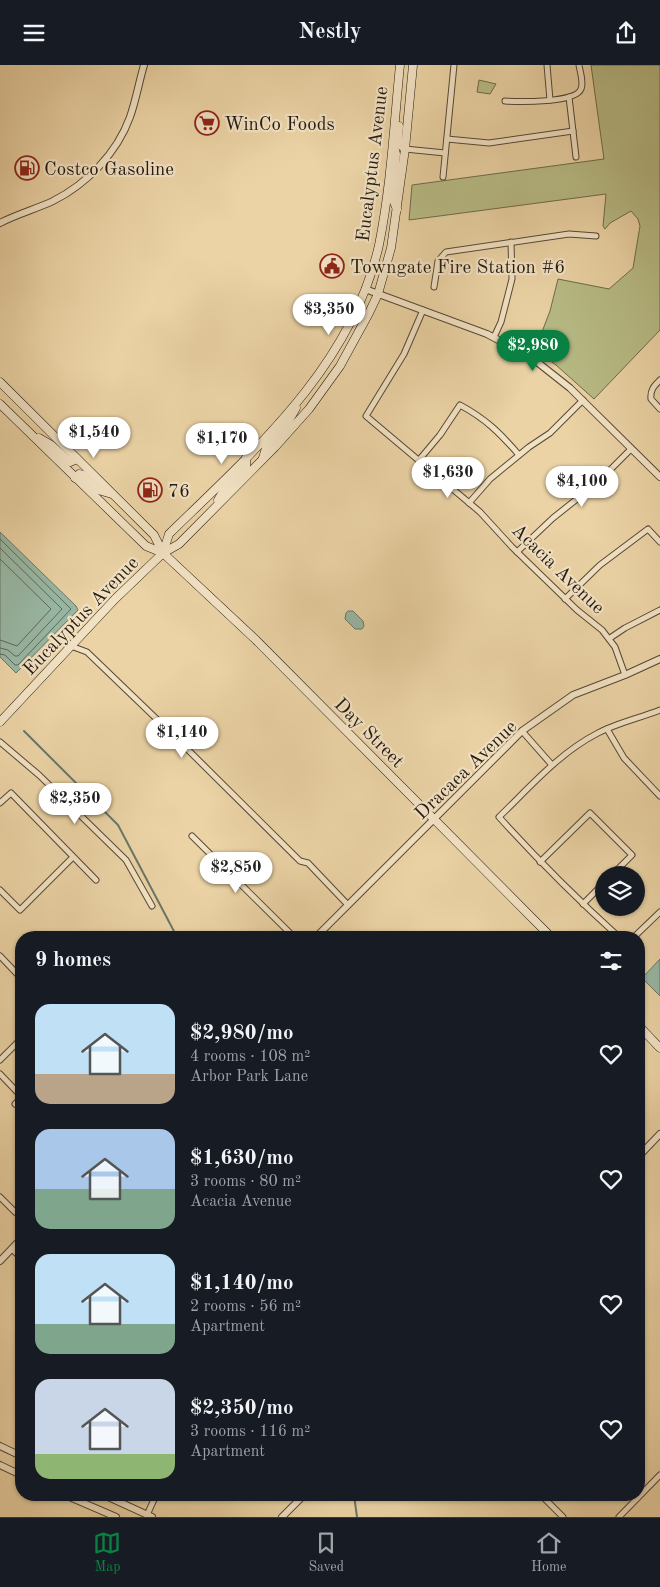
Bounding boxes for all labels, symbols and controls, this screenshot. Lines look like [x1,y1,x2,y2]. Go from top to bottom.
icon: menu [20,19,48,47]
icon: share [612,19,640,47]
text: Nestly [299,21,361,43]
street label: Eucalyptus Avenue [355,85,392,243]
supermarket icon: WinCo Foods [194,110,220,136]
place label: WinCo Foods [224,116,335,135]
fuel station icon: Costco Gasoline [14,155,40,181]
place label: Costco Gasoline [44,161,174,180]
public building icon: Towngate Fire Station #6 [319,253,345,279]
place label: Towngate Fire Station #6 [350,259,565,278]
pin: $3,350 [288,293,370,336]
text: $3,350 [304,302,354,318]
pin: $2,980 [492,329,574,372]
text: $2,980 [508,338,558,354]
pin: $1,540 [53,417,135,459]
pin: $1,170 [181,423,263,465]
text: $1,540 [69,425,119,441]
text: $1,170 [197,431,247,447]
pin: $1,630 [407,457,489,499]
text: $1,630 [423,465,473,481]
pin: $4,100 [541,465,623,508]
text: $4,100 [557,474,607,490]
fuel station icon: 76 [137,477,163,503]
place label: 76 [168,483,190,502]
street label: Acacia Avenue [507,521,607,619]
street label: Eucalyptus Avenue [21,554,143,680]
street label: Day Street [330,695,407,772]
pin: $1,140 [141,717,223,759]
street label: Dracaea Avenue [412,718,521,824]
text: $1,140 [157,725,207,741]
pin: $2,350 [34,783,116,825]
text: $2,350 [50,791,100,807]
pin: $2,850 [195,851,277,894]
text: $2,850 [211,860,261,876]
map controls [595,866,645,916]
button: layers [595,866,645,916]
icon: filters [597,947,625,975]
text: 9 homes [35,950,111,971]
text: $2,980/mo [190,1023,294,1044]
icon: home [75,1024,135,1084]
icon: heart [597,1040,625,1068]
text: 4 rooms · 108 m² [190,1049,310,1065]
text: Arbor Park Lane [190,1069,308,1085]
text: $1,630/mo [190,1148,294,1169]
icon: home [75,1149,135,1209]
icon: heart [597,1165,625,1193]
text: 3 rooms · 80 m² [190,1174,301,1190]
text: Acacia Avenue [190,1194,292,1210]
text: $1,140/mo [190,1273,294,1294]
icon: home [75,1274,135,1334]
icon: heart [597,1290,625,1318]
text: 2 rooms · 56 m² [190,1299,301,1315]
text: Apartment [190,1319,265,1335]
text: $2,350/mo [190,1398,294,1419]
icon: home [75,1399,135,1459]
icon: heart [597,1415,625,1443]
text: 3 rooms · 116 m² [190,1424,310,1440]
text: Apartment [190,1444,265,1460]
tab: Map [93,1529,121,1576]
tab: Saved [308,1529,344,1576]
tab: Home [531,1529,567,1576]

